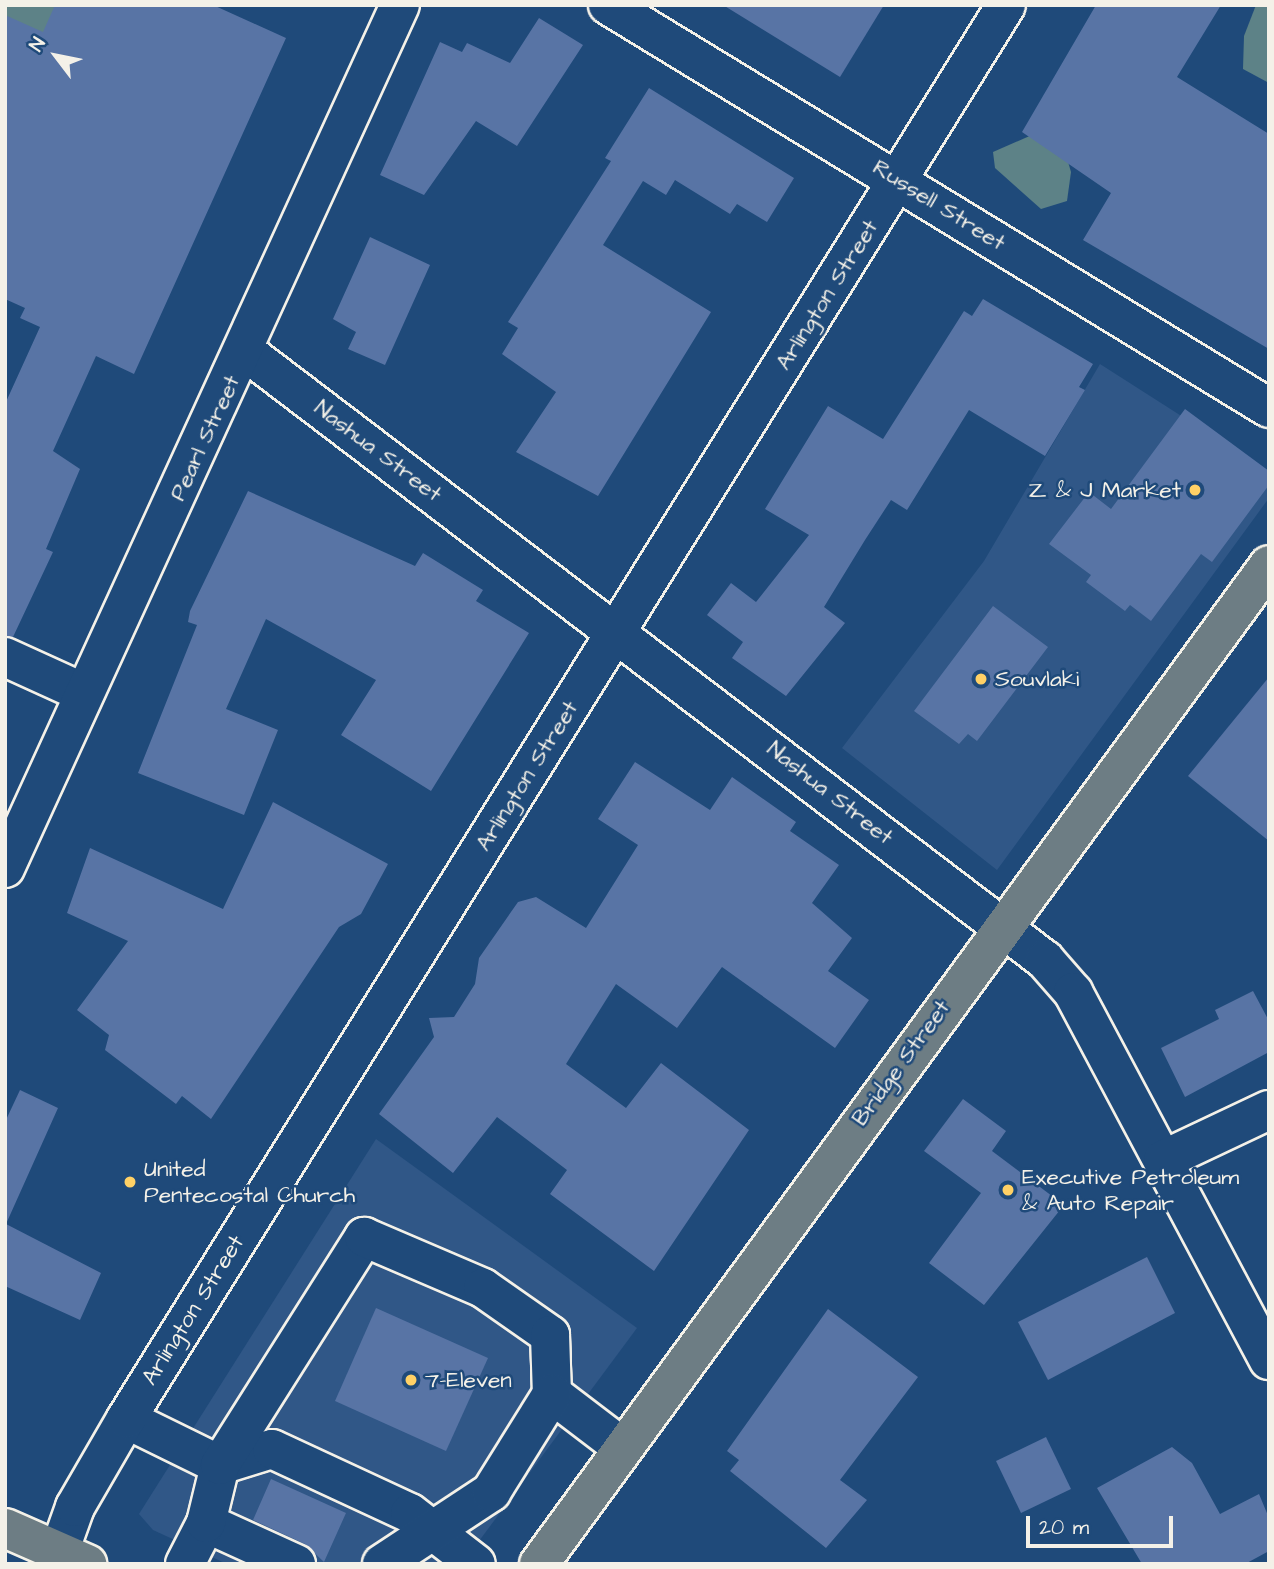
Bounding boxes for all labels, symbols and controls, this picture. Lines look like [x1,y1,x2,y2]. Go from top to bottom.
north arrow [21,21,91,91]
text: N [23,32,52,57]
street label: Russell Street [868,153,1010,257]
street label: Arlington Street [770,215,884,375]
street label: Pearl Street [164,371,246,505]
street label: Nashua Street [309,394,447,508]
place label: Z & J Market [1028,476,1181,504]
marker: Z & J Market [1187,482,1203,498]
place label: Souvlaki [995,665,1079,693]
marker: Souvlaki [973,671,989,687]
street label: Arlington Street [470,696,584,856]
street label: Nashua Street [761,735,899,851]
street label: Bridge Street [846,995,956,1131]
place label: United Pentecostal Church [144,1155,355,1209]
place label: Executive Petroleum & Auto Repair [1022,1163,1239,1217]
marker: United Pentecostal Church [122,1174,138,1190]
marker: Executive Petroleum & Auto Repair [1000,1182,1016,1198]
street label: Arlington Street [136,1230,250,1390]
place label: 7-Eleven [425,1366,512,1394]
marker: 7-Eleven [403,1372,419,1388]
scale bar [1029,1502,1176,1546]
text: 20 m [1039,1513,1089,1542]

